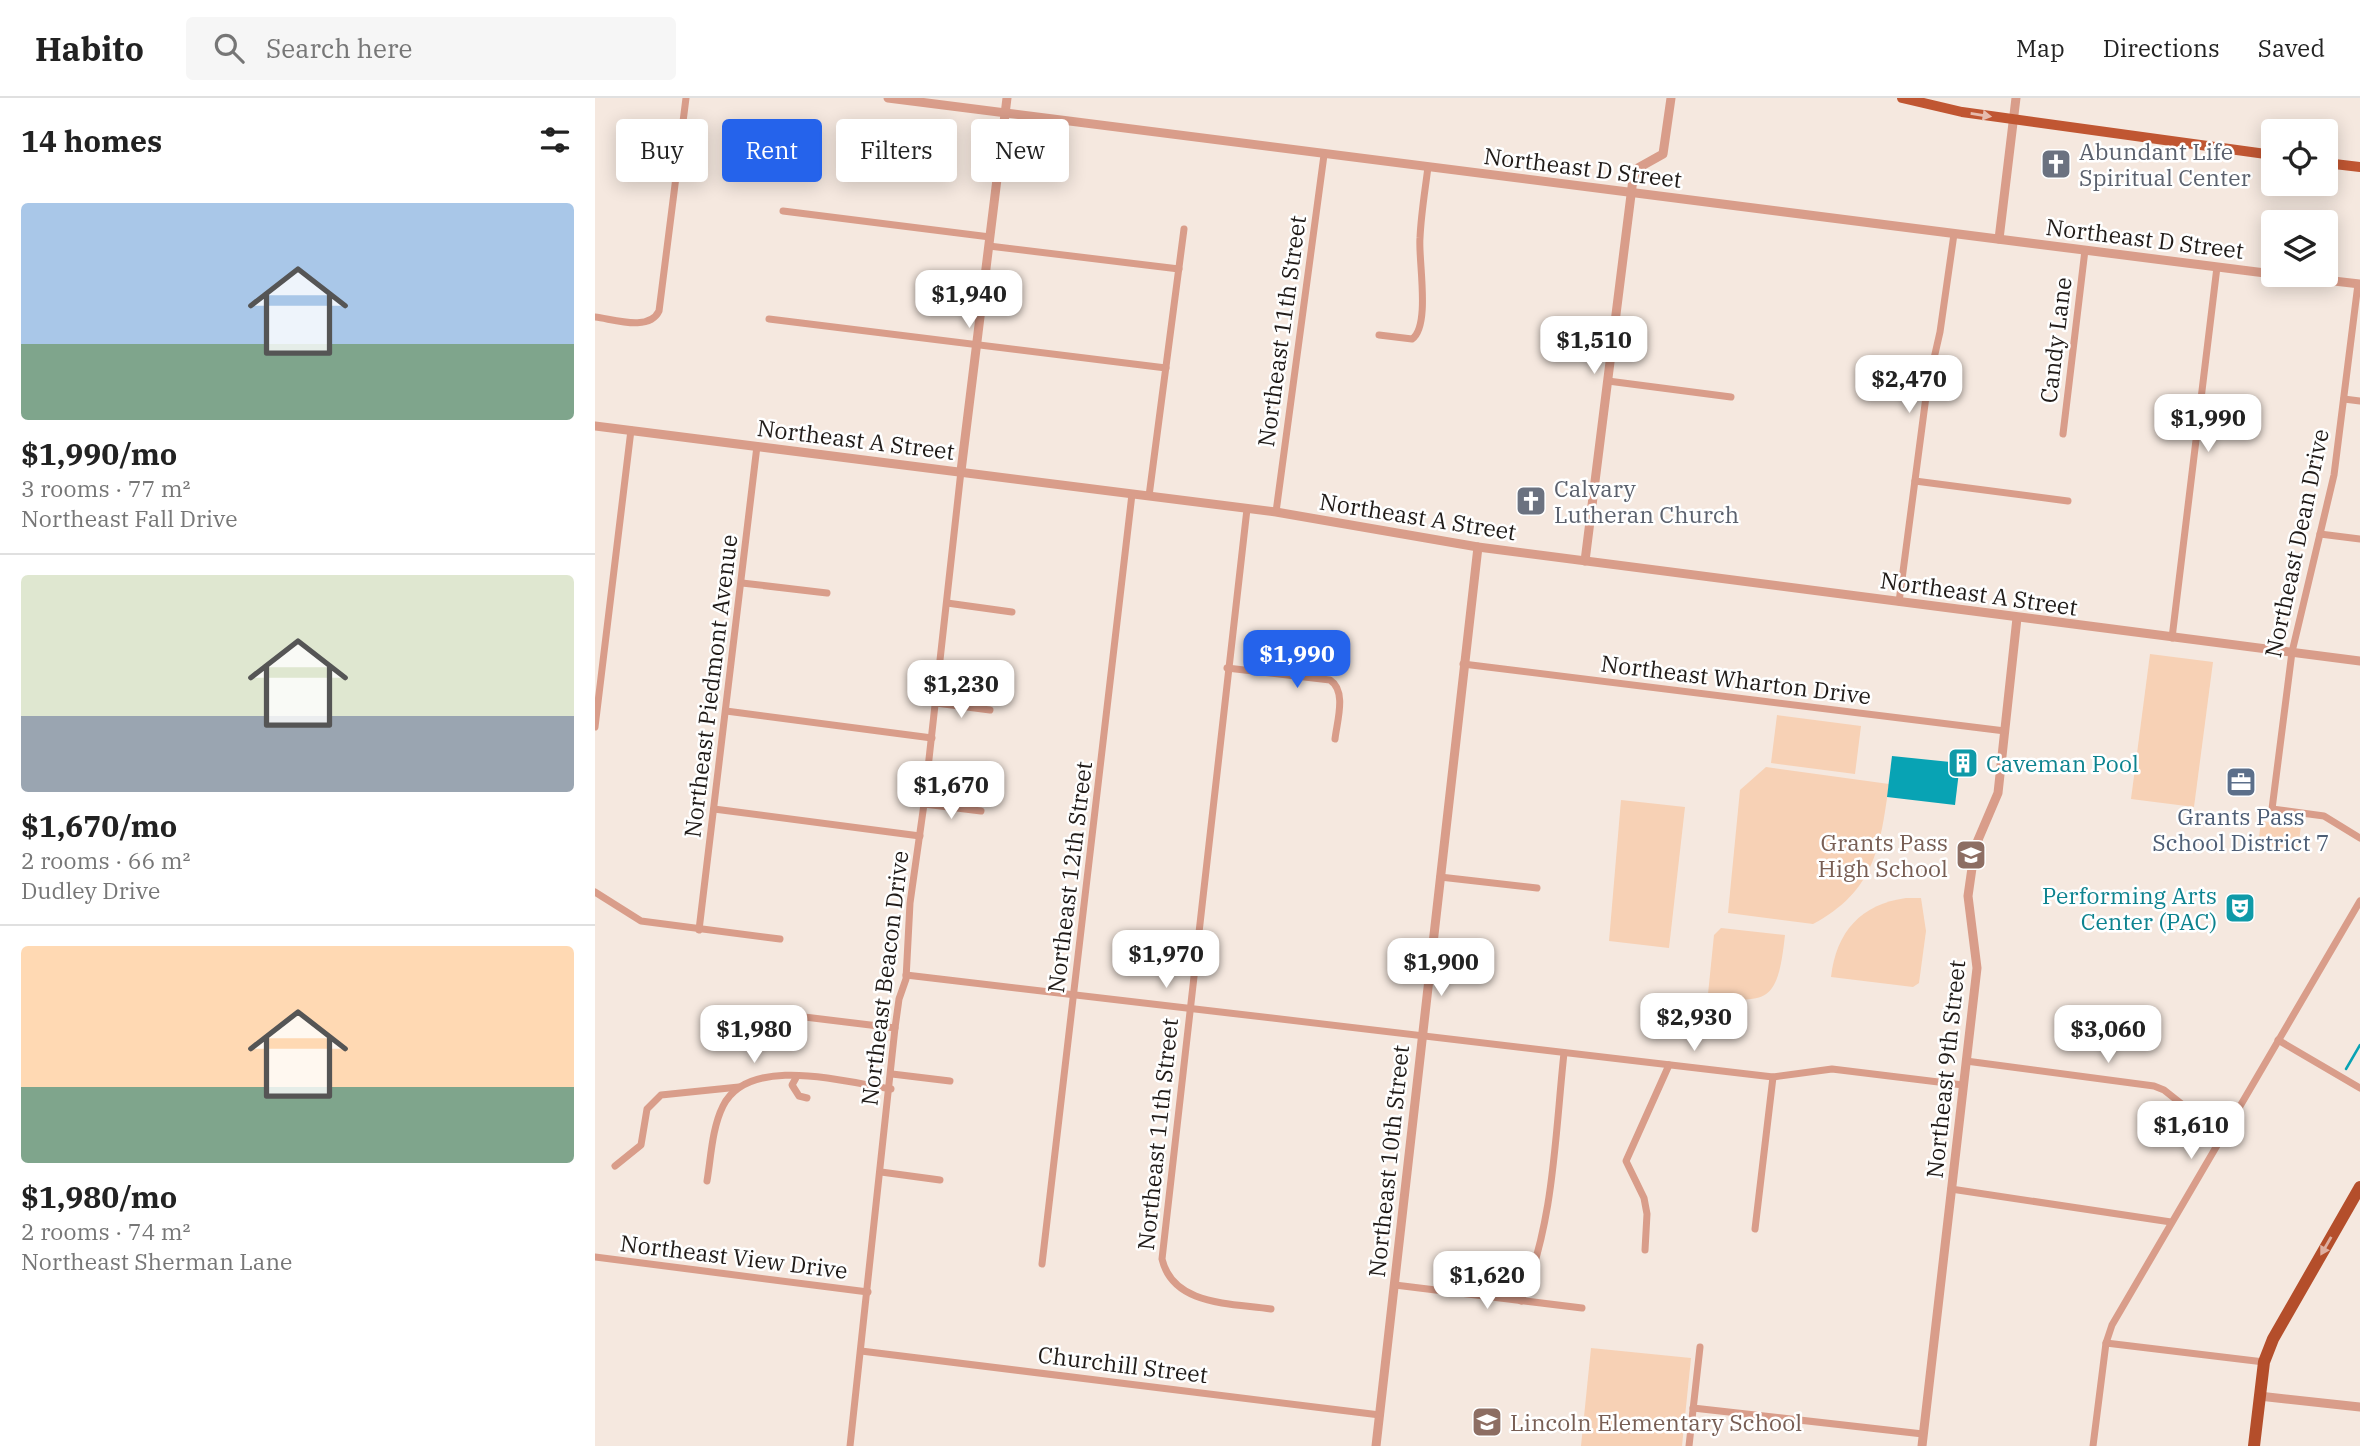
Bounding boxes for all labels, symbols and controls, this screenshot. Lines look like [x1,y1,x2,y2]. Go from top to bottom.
search box [186,17,676,80]
text: Habito [35,27,144,70]
icon: search [210,29,248,67]
text: Search here [266,31,412,65]
text: Map [2016,32,2065,64]
text: Directions [2103,32,2220,64]
text: Saved [2258,32,2325,64]
one-way arrow [1970,109,1992,120]
chip: Buy [616,119,708,182]
chip: Rent [722,119,822,182]
chip: Filters [836,119,957,182]
chip: New [971,119,1069,182]
map controls [2261,119,2338,287]
button: locate [2261,119,2338,196]
text: 14 homes [21,121,162,160]
icon: filters [536,121,574,159]
place label: Abundant Life Spiritual Center [2079,136,2251,192]
street label: Northeast D Street [1482,140,1684,194]
church icon: Abundant Life Spiritual Center [2039,147,2073,181]
button: layers [2261,210,2338,287]
street label: Northeast D Street [2044,211,2246,265]
street label: Northeast 11th Street [1250,213,1312,449]
icon: home [235,248,361,374]
pin: $1,940 [912,271,1026,330]
street label: Candy Lane [2032,275,2078,405]
text: $1,940 [931,278,1007,308]
pin: $1,510 [1537,316,1651,376]
text: $1,510 [1556,324,1632,354]
pin: $2,470 [1852,356,1966,415]
text: $2,470 [1871,363,1947,393]
pin: $1,990 [2151,394,2265,454]
text: $1,990 [2170,402,2246,432]
street label: Northeast A Street [755,412,957,466]
street label: Northeast Dean Drive [2257,426,2335,660]
text: $1,990/mo [21,434,177,473]
text: 3 rooms · 77 m² [21,473,191,503]
place label: Calvary Lutheran Church [1554,473,1739,529]
church icon: Calvary Lutheran Church [1514,484,1548,518]
street label: Northeast A Street [1317,486,1519,546]
text: Northeast Fall Drive [21,503,238,533]
street label: Northeast Piedmont Avenue [677,533,743,839]
street label: Northeast A Street [1878,564,2080,622]
icon: home [235,620,361,746]
pin: $1,990 [1240,630,1354,690]
text: $1,990 [1259,638,1335,668]
street label: Northeast Wharton Drive [1599,648,1873,710]
pin: $1,230 [904,660,1018,720]
text: $1,230 [923,668,999,698]
building icon: Caveman Pool [1946,746,1980,780]
place label: Caveman Pool [1986,748,2139,778]
street label: Northeast 12th Street [1040,759,1098,995]
pin: $1,670 [894,762,1008,821]
office icon: Grants Pass School District 7 [2224,765,2258,799]
text: $1,670 [913,769,989,799]
place label: Grants Pass School District 7 [2152,801,2330,857]
text: $1,670/mo [21,806,177,845]
place label: Grants Pass High School [1818,827,1948,883]
school or university icon: Grants Pass High School [1954,838,1988,872]
text: 2 rooms · 66 m² [21,845,191,875]
street label: Northeast Beacon Drive [853,849,915,1107]
text: Dudley Drive [21,875,160,905]
place label: Performing Arts Center (PAC) [2042,880,2217,936]
theatre icon: Performing Arts Center (PAC) [2223,891,2257,925]
pin: $1,970 [1109,930,1223,990]
text: $1,970 [1128,938,1204,968]
pin: $1,900 [1384,939,1498,998]
text: $1,900 [1403,946,1479,976]
street label: Northeast 9th Street [1919,958,1971,1180]
icon: home [235,991,361,1117]
pin: $2,930 [1637,993,1751,1053]
text: $2,930 [1656,1001,1732,1031]
pin: $1,980 [697,1006,811,1065]
pin: $3,060 [2051,1006,2165,1065]
text: $1,980 [716,1013,792,1043]
text: $3,060 [2070,1013,2146,1043]
street label: Northeast 11th Street [1130,1016,1184,1252]
street label: Northeast 10th Street [1361,1043,1415,1279]
pin: $1,610 [2134,1102,2248,1161]
text: $1,610 [2153,1109,2229,1139]
text: $1,980/mo [21,1177,177,1216]
text: 2 rooms · 74 m² [21,1216,191,1246]
street label: Northeast View Drive [619,1227,849,1285]
one-way arrow [2320,1236,2332,1256]
text: Northeast Sherman Lane [21,1246,292,1276]
pin: $1,620 [1430,1252,1544,1311]
text: $1,620 [1449,1259,1525,1289]
street label: Churchill Street [1036,1339,1210,1389]
school or university icon: Lincoln Elementary School [1470,1405,1504,1439]
place label: Lincoln Elementary School [1510,1407,1802,1437]

